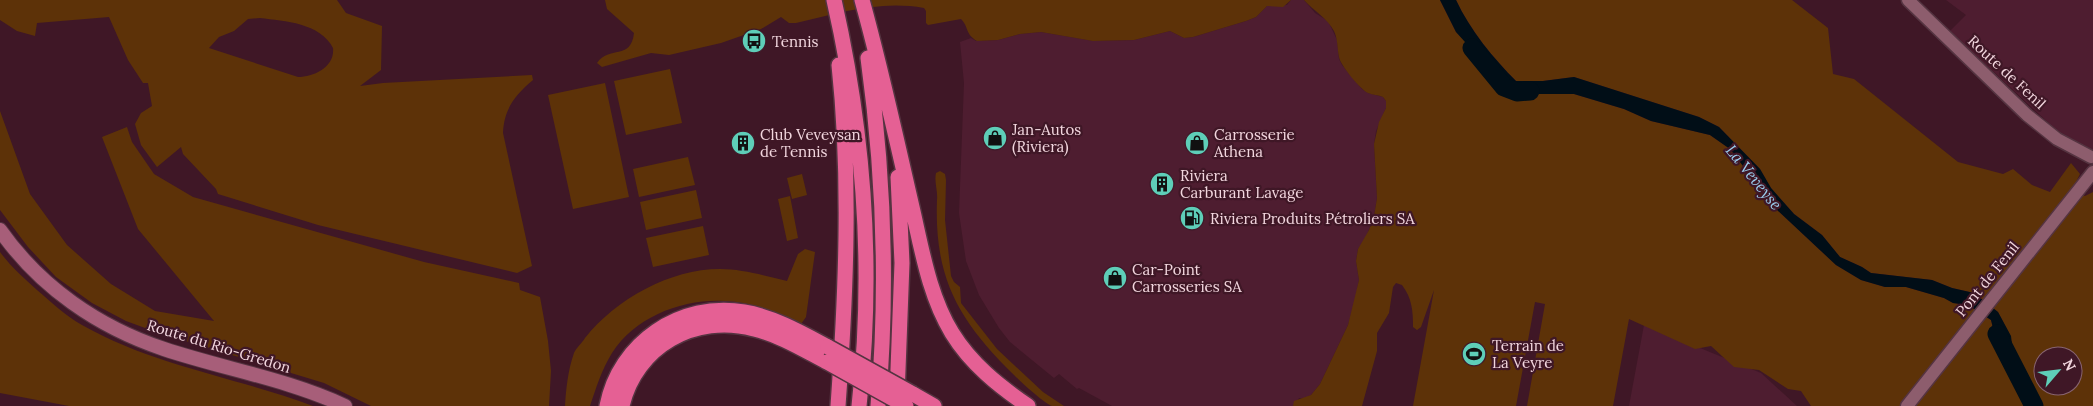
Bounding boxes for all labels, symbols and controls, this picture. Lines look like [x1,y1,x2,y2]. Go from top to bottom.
bus stop icon: Tennis [741,28,767,54]
street label: Route de Fenil [1964,31,2050,113]
place label: Tennis [772,32,818,51]
place label: Jan-Autos (Riviera) [1011,120,1081,157]
place label: Club Veveysan de Tennis [760,125,861,161]
shop icon: Jan-Autos (Riviera) [982,125,1008,151]
place label: Carrosserie Athena [1213,125,1295,161]
building icon: Club Veveysan de Tennis [730,130,756,156]
shop icon: Carrosserie Athena [1184,130,1210,156]
water label: La Veveyse [1722,140,1787,214]
place label: Riviera Carburant Lavage [1180,166,1303,202]
building icon: Riviera Carburant Lavage [1149,171,1175,197]
fuel station icon: Riviera Produits Pétroliers SA [1179,205,1205,231]
place label: Riviera Produits Pétroliers SA [1210,209,1415,228]
street label: Pont de Fenil [1951,238,2023,320]
place label: Car-Point Carrosseries SA [1132,260,1242,296]
shop icon: Car-Point Carrosseries SA [1102,265,1128,291]
street label: Route du Rio-Gredon [145,315,293,377]
place label: Terrain de La Veyre [1492,336,1564,372]
sports icon: Terrain de La Veyre [1461,341,1487,367]
north arrow [2033,346,2083,396]
text: N [2059,356,2080,374]

